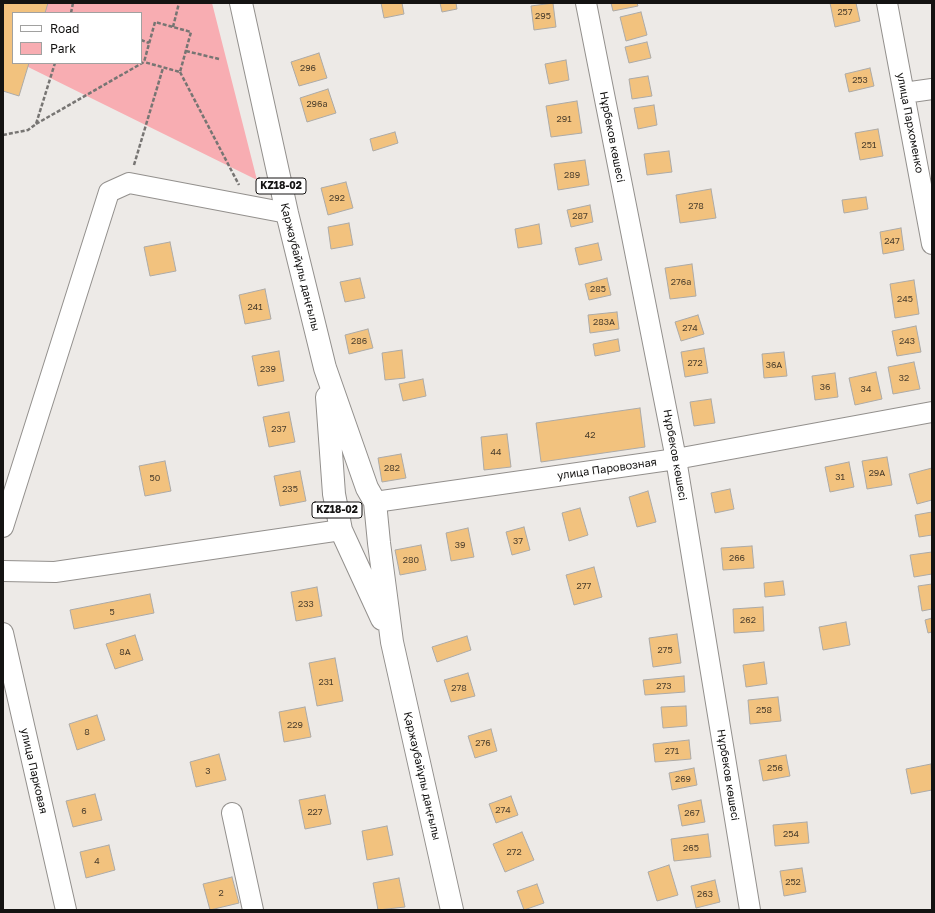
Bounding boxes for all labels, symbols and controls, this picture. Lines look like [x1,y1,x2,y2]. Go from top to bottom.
house number: 257 [837,7,853,17]
house number: 295 [535,11,551,21]
legend [12,12,142,64]
text: Road [50,21,79,36]
text: Park [50,41,76,56]
house number: 296 [300,63,316,73]
street label: улица Пархоменко [894,72,926,174]
house number: 253 [852,75,868,85]
street label: Нұрбеков көшесі [597,90,627,184]
house number: 296а [306,99,328,109]
house number: 291 [556,114,572,124]
house number: 251 [862,140,876,150]
house number: 289 [564,170,580,180]
road number: KZ18-02 [256,178,306,194]
house number: 292 [329,193,345,203]
house number: 278 [688,201,704,211]
street label: Қаржаубайұлы даңғылы [278,202,322,332]
house number: 287 [572,211,588,221]
house number: 247 [884,236,900,246]
house number: 276а [671,277,691,287]
house number: 285 [590,284,606,294]
house number: 245 [897,294,913,304]
house number: 241 [247,302,263,312]
house number: 283А [593,317,615,327]
house number: 274 [682,323,698,333]
house number: 286 [351,336,367,346]
house number: 243 [899,336,915,346]
house number: 272 [687,358,703,368]
house number: 36А [766,360,782,370]
house number: 239 [260,364,276,374]
house number: 32 [899,373,909,383]
house number: 36 [820,382,830,392]
house number: 34 [861,384,871,394]
street label: Нұрбеков көшесі [660,408,690,502]
house number: 237 [271,424,287,434]
house number: 42 [585,430,595,440]
house number: 44 [491,447,501,457]
street label: улица Паровозная [556,455,658,483]
house number: 282 [384,463,400,473]
house number: 29А [869,468,885,478]
house number: 31 [835,472,845,482]
house number: 50 [150,473,160,483]
house number: 235 [282,484,298,494]
road number: KZ18-02 [312,502,362,518]
house number: 37 [513,536,523,546]
house number: 39 [455,540,465,550]
house number: 266 [729,553,745,563]
house number: 280 [403,555,419,565]
house number: 277 [577,581,591,591]
house number: 233 [298,599,314,609]
house number: 5 [109,607,115,617]
house number: 262 [740,615,756,625]
house number: 275 [657,645,673,655]
house number: 8А [119,647,131,657]
house number: 231 [319,677,333,687]
house number: 273 [656,681,672,691]
house number: 278 [451,683,467,693]
house number: 258 [756,705,772,715]
street label: Қаржаубайұлы даңғылы [401,710,443,842]
house number: 229 [287,720,303,730]
street label: улица Парковая [18,727,50,815]
house number: 8 [84,727,90,737]
street label: Нұрбеков көшесі [714,728,742,822]
house number: 276 [475,738,491,748]
house number: 271 [665,746,679,756]
house number: 256 [767,763,783,773]
house number: 3 [205,766,211,776]
house number: 269 [675,774,691,784]
house number: 274 [495,805,511,815]
house number: 6 [81,806,87,816]
house number: 227 [307,807,323,817]
house number: 267 [684,808,700,818]
house number: 254 [783,829,799,839]
house number: 265 [683,843,699,853]
house number: 272 [506,847,522,857]
house number: 4 [94,856,100,866]
house number: 252 [785,877,801,887]
house number: 2 [218,888,224,898]
house number: 263 [697,889,713,899]

